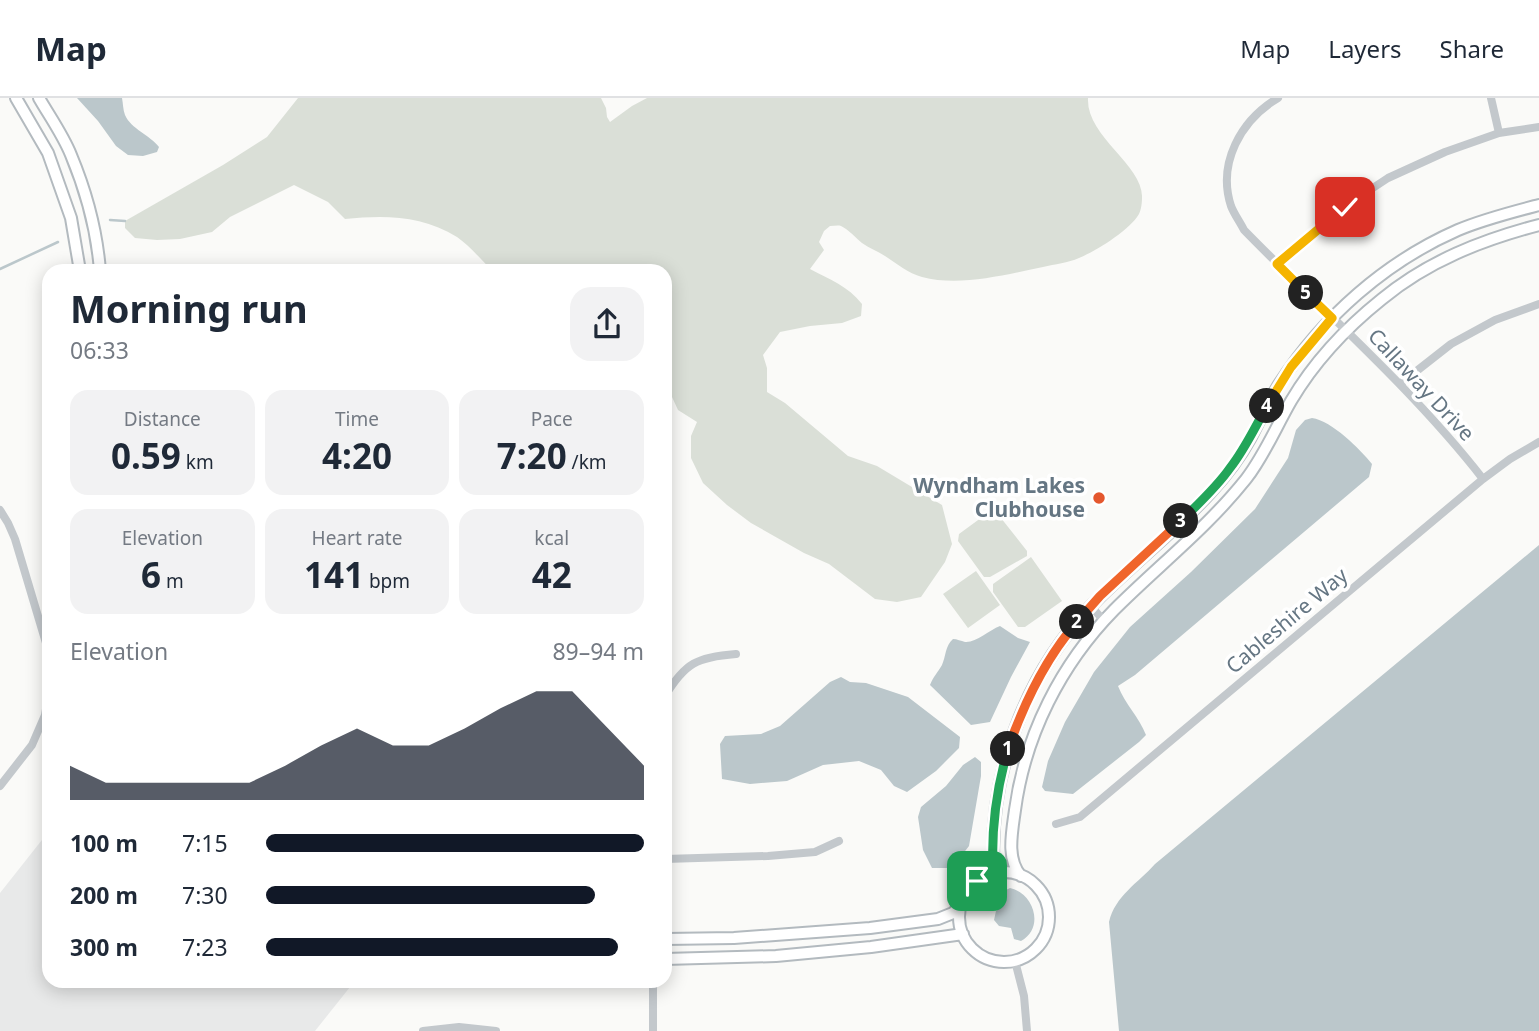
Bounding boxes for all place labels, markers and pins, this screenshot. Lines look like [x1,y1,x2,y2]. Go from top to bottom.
pin [1315,177,1375,237]
pin: 5 [1288,276,1324,310]
pin: 4 [1250,388,1284,424]
place label: Wyndham Lakes Clubhouse [913,471,1085,523]
marker: Wyndham Lakes Clubhouse [1091,490,1107,506]
pin: 3 [1164,504,1198,538]
pin: 2 [1060,604,1094,640]
pin: 1 [990,732,1026,766]
pin [947,851,1007,911]

